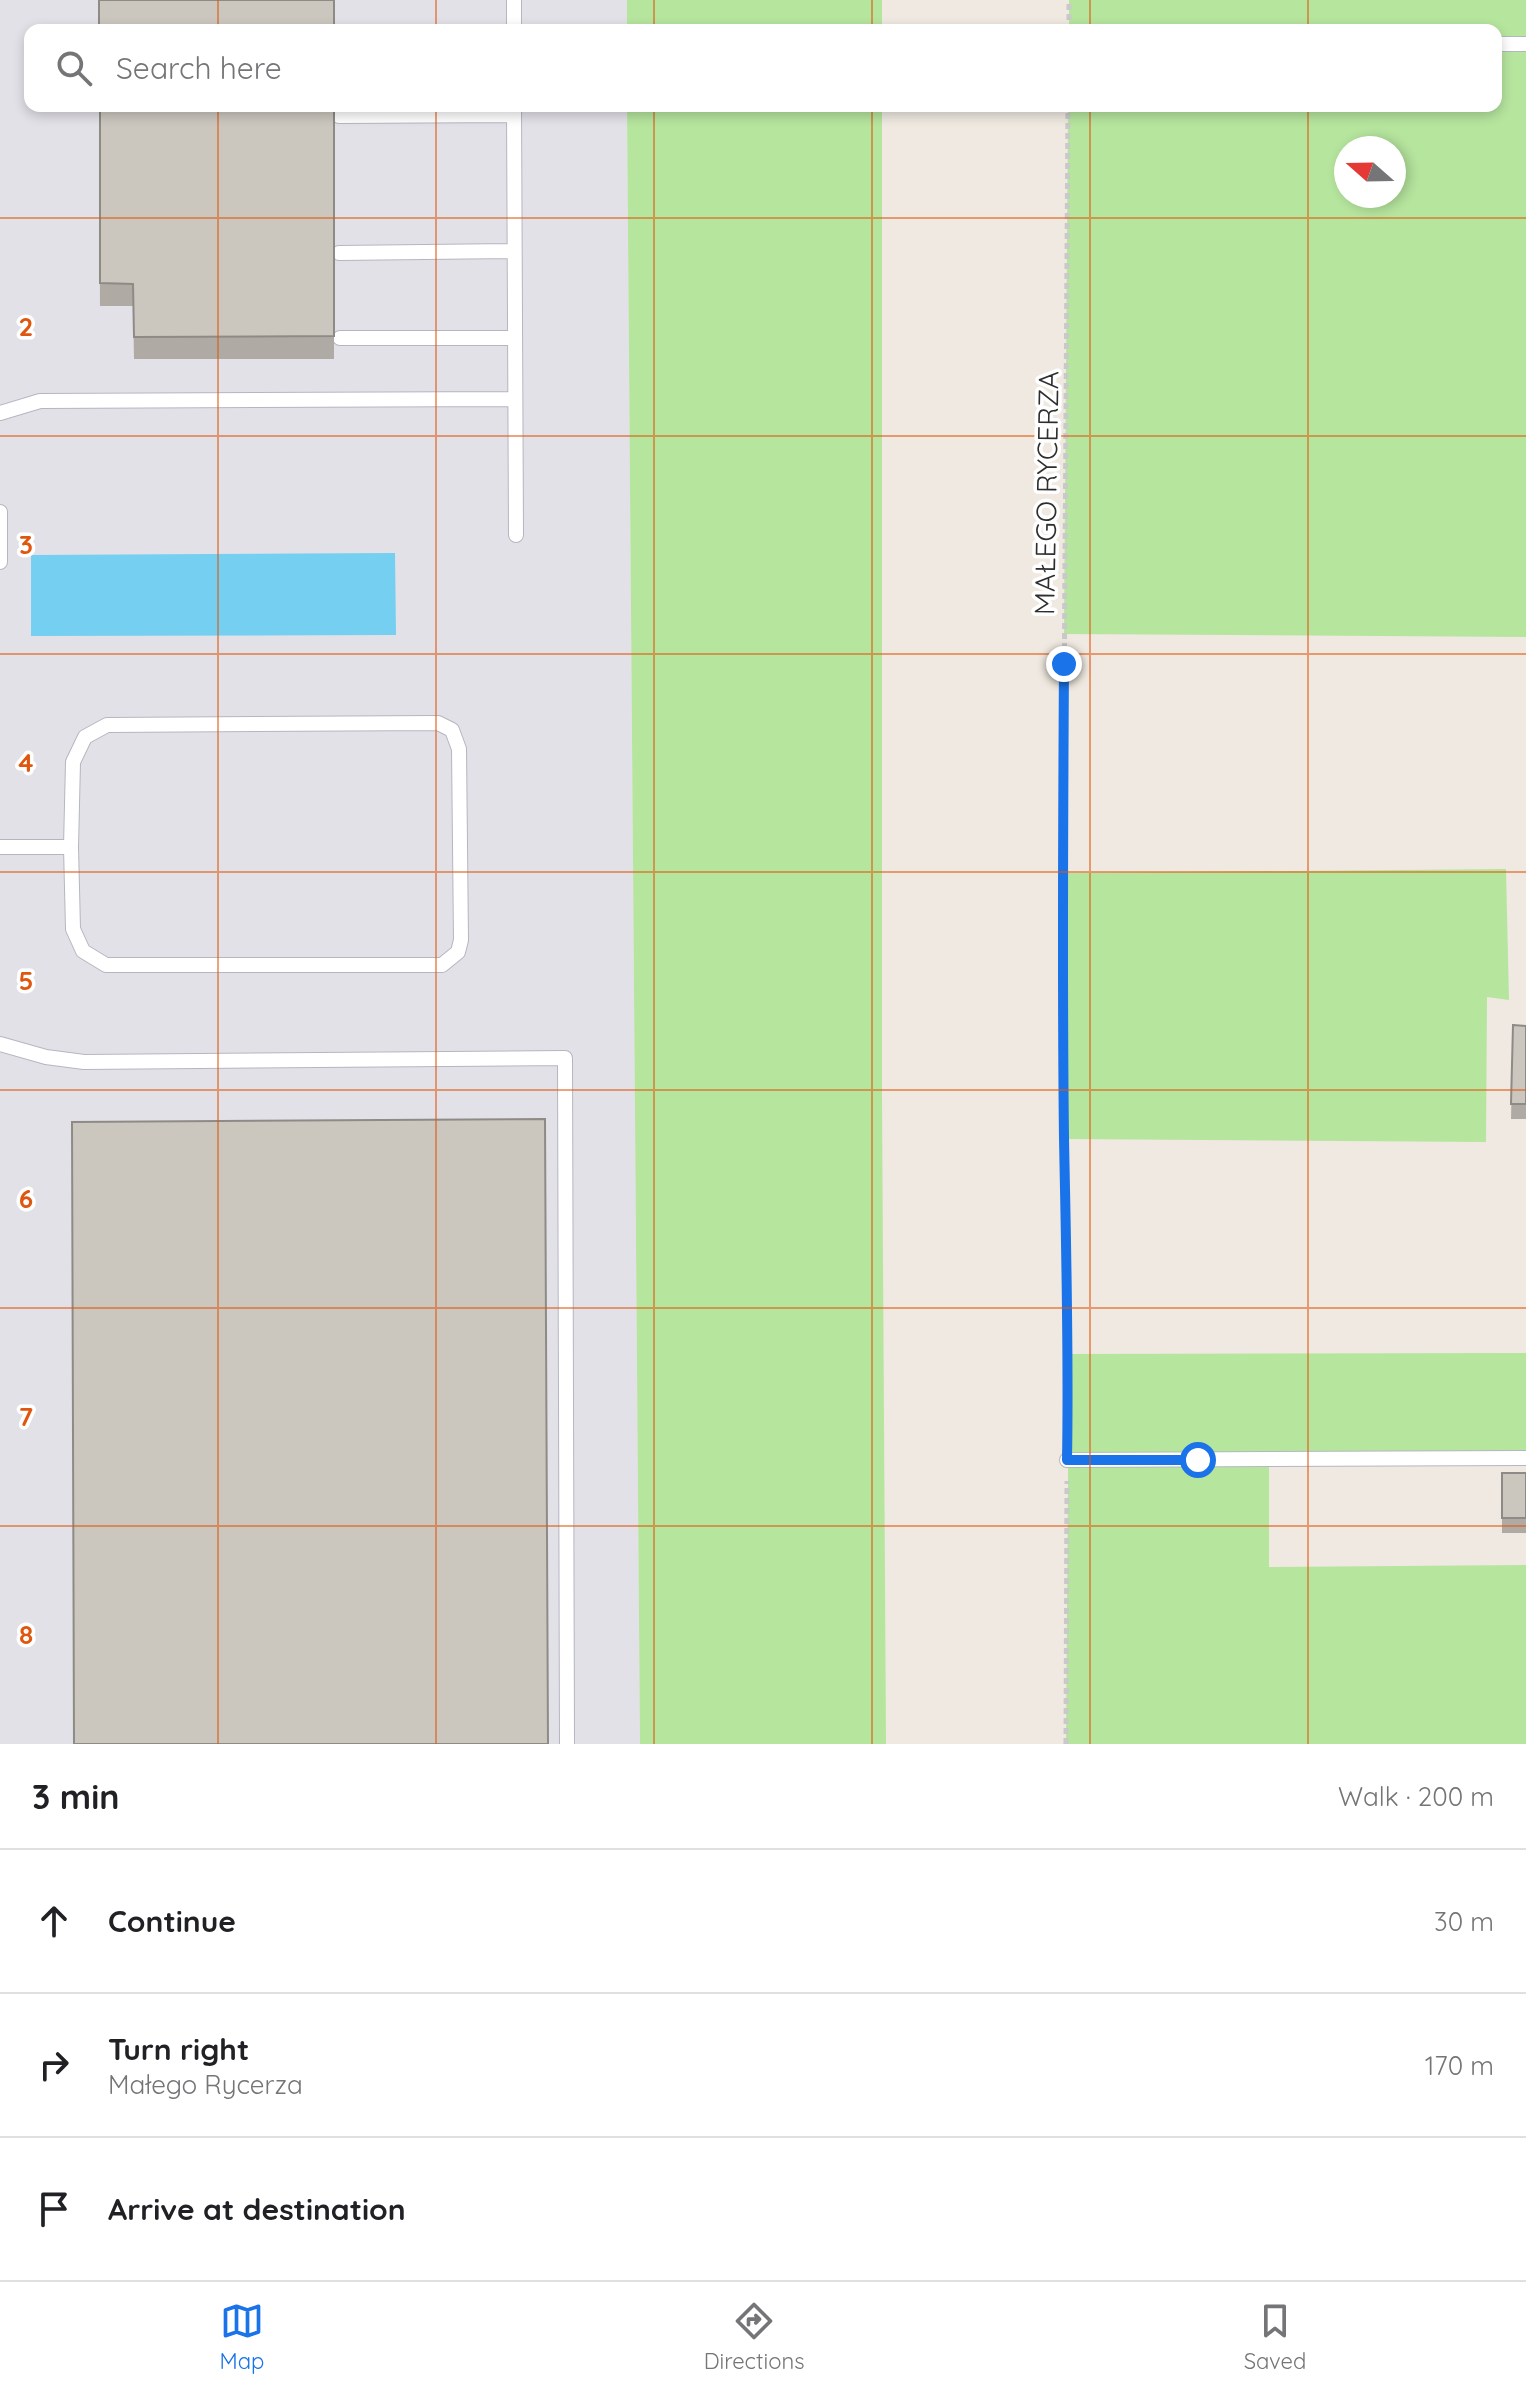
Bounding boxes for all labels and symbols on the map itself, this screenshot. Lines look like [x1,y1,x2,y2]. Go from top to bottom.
north arrow [1334,136,1406,208]
text: 2 [19,310,33,343]
street label: MAŁEGO RYCERZA [1026,371,1066,615]
text: 3 [19,528,33,561]
route end [1046,646,1082,682]
text: 4 [18,746,34,779]
text: 5 [19,964,33,997]
text: 6 [19,1182,33,1215]
text: 7 [19,1400,33,1433]
route start [1180,1442,1216,1478]
text: 8 [19,1618,33,1651]

